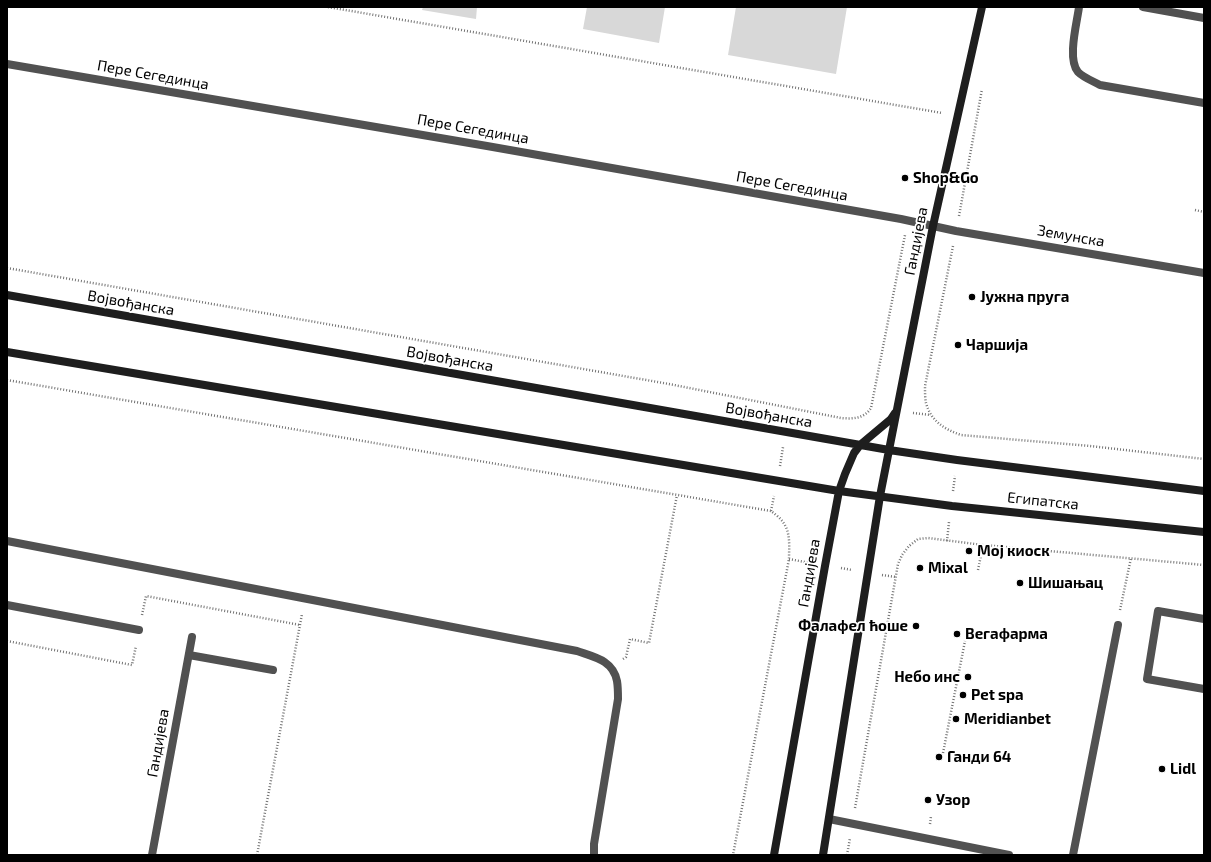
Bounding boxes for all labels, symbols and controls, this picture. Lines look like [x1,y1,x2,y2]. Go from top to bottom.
street label: Пере Сегединца [96,56,210,94]
street label: Пере Сегединца [416,110,530,148]
street label: Пере Сегединца [735,167,849,205]
place label: Shop&Go [913,169,979,187]
marker: Shop&Go [900,173,910,183]
street label: Гандијева [901,205,931,277]
street label: Земунска [1036,221,1106,251]
street label: Војвођанска [86,287,176,319]
place label: Јужна пруга [980,288,1069,306]
marker: Јужна пруга [967,292,977,302]
place label: Чаршија [966,336,1028,354]
marker: Чаршија [953,340,963,350]
street label: Војвођанска [405,343,495,375]
street label: Војвођанска [724,399,814,431]
street label: Египатска [1006,488,1080,514]
street label: Гандијева [794,537,824,609]
place label: Мој киоск [977,542,1050,560]
marker: Мој киоск [964,546,974,556]
place label: Mixal [928,559,968,577]
marker: Mixal [915,563,925,573]
place label: Шишањац [1028,574,1103,592]
marker: Шишањац [1015,578,1025,588]
place label: Фалафел ћоше [798,617,908,635]
marker: Фалафел ћоше [911,621,921,631]
place label: Вегафарма [965,625,1048,643]
marker: Вегафарма [952,629,962,639]
place label: Небо инс [894,668,960,686]
marker: Небо инс [963,672,973,682]
place label: Pet spa [971,686,1024,704]
marker: Pet spa [958,690,968,700]
street label: Гандијева [143,707,173,779]
place label: Meridianbet [964,710,1051,728]
marker: Meridianbet [951,714,961,724]
place label: Ганди 64 [947,748,1011,766]
marker: Ганди 64 [934,752,944,762]
place label: Lidl [1170,760,1196,778]
marker: Lidl [1157,764,1167,774]
place label: Узор [936,791,970,809]
marker: Узор [923,795,933,805]

